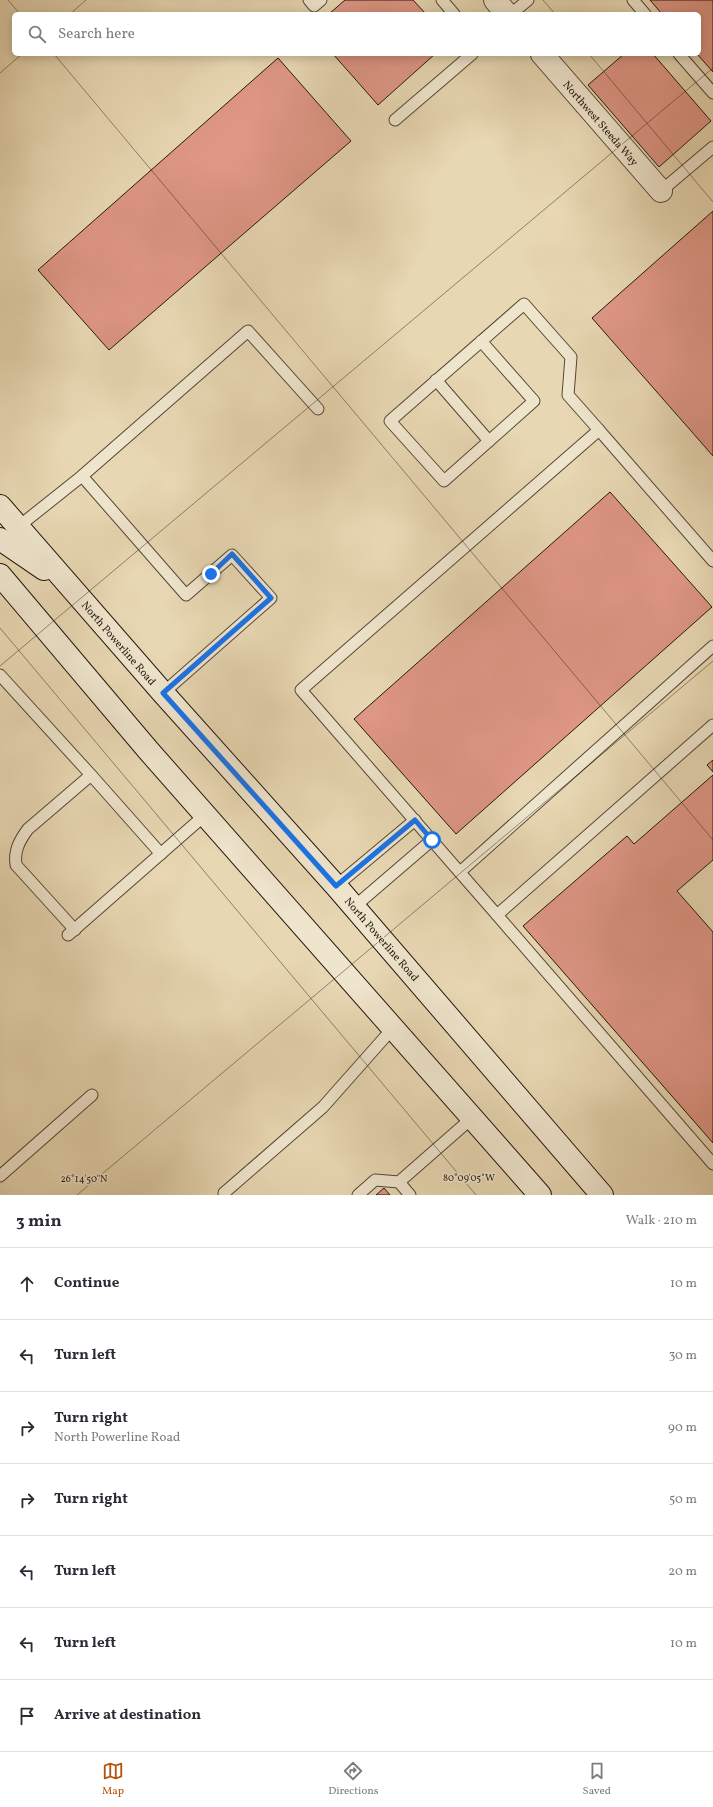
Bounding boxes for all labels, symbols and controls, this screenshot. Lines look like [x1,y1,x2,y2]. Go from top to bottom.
search box [12,12,701,56]
icon: search [26,23,48,45]
text: Search here [58,24,135,45]
street label: Northwest Steeda Way [559,78,641,170]
route end [202,565,220,583]
street label: North Powerline Road [77,599,159,689]
route start [423,831,441,849]
street label: North Powerline Road [340,895,422,985]
text: 80°09'05"W [443,1171,495,1185]
text: 26°14'50"N [61,1172,108,1186]
text: 3 min [16,1210,62,1233]
text: Walk · 210 m [626,1212,697,1230]
icon: ahead [16,1273,38,1295]
text: Continue [54,1273,119,1294]
text: 10 m [670,1275,697,1293]
icon: left [16,1345,38,1367]
text: Turn left [54,1345,116,1366]
text: 30 m [669,1347,697,1365]
text: Turn right [54,1408,128,1429]
icon: right [16,1417,38,1439]
text: 90 m [668,1419,697,1437]
text: North Powerline Road [54,1429,180,1447]
icon: right [16,1489,38,1511]
text: Turn right [54,1489,128,1510]
text: 50 m [669,1491,697,1509]
icon: left [16,1561,38,1583]
text: Turn left [54,1561,116,1582]
text: 20 m [668,1563,697,1581]
icon: left [16,1633,38,1655]
text: Turn left [54,1633,116,1654]
text: 10 m [670,1635,697,1653]
icon: arrive [16,1705,38,1727]
text: Arrive at destination [54,1705,201,1726]
tab: Map [102,1760,124,1799]
tab: Directions [328,1760,379,1799]
tab: Saved [583,1760,611,1799]

